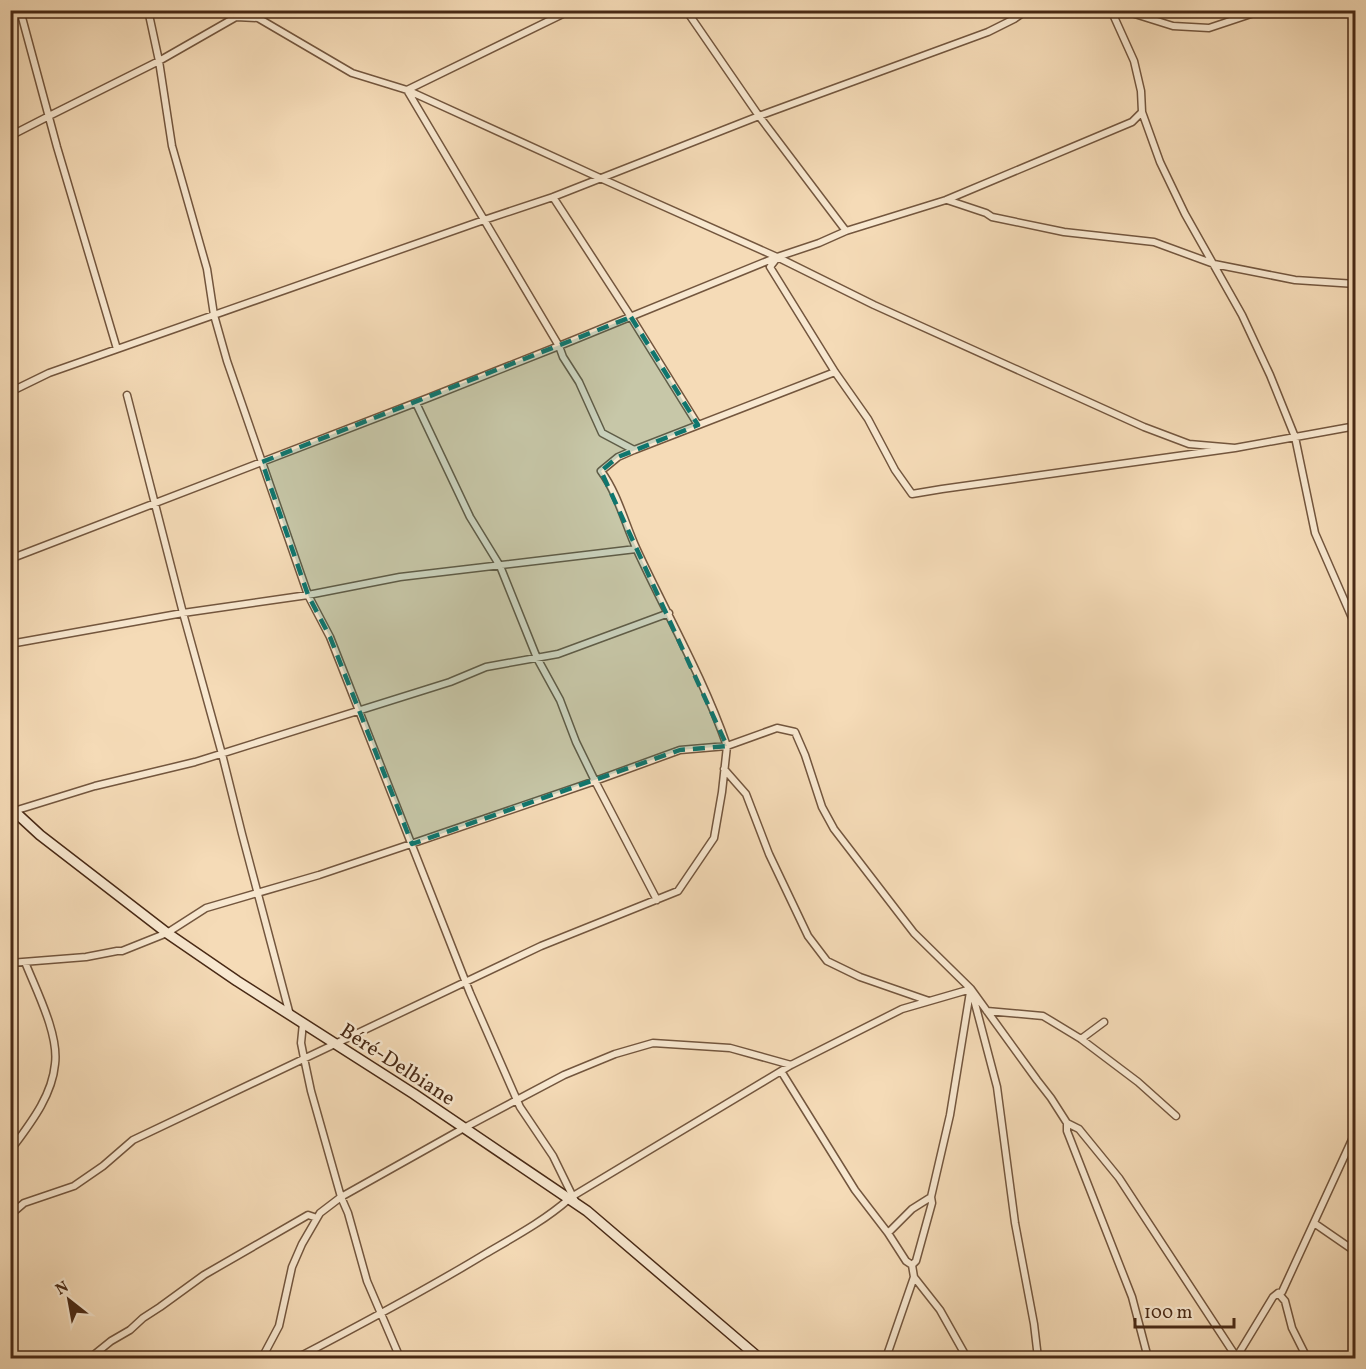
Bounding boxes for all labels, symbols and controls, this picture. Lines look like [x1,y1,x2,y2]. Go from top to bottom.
street label: Béré-Delbiane [334,1017,461,1113]
north arrow [39,1270,99,1330]
text: N [52,1276,73,1301]
scale bar [1135,1291,1234,1329]
text: 100 m [1144,1301,1193,1326]

